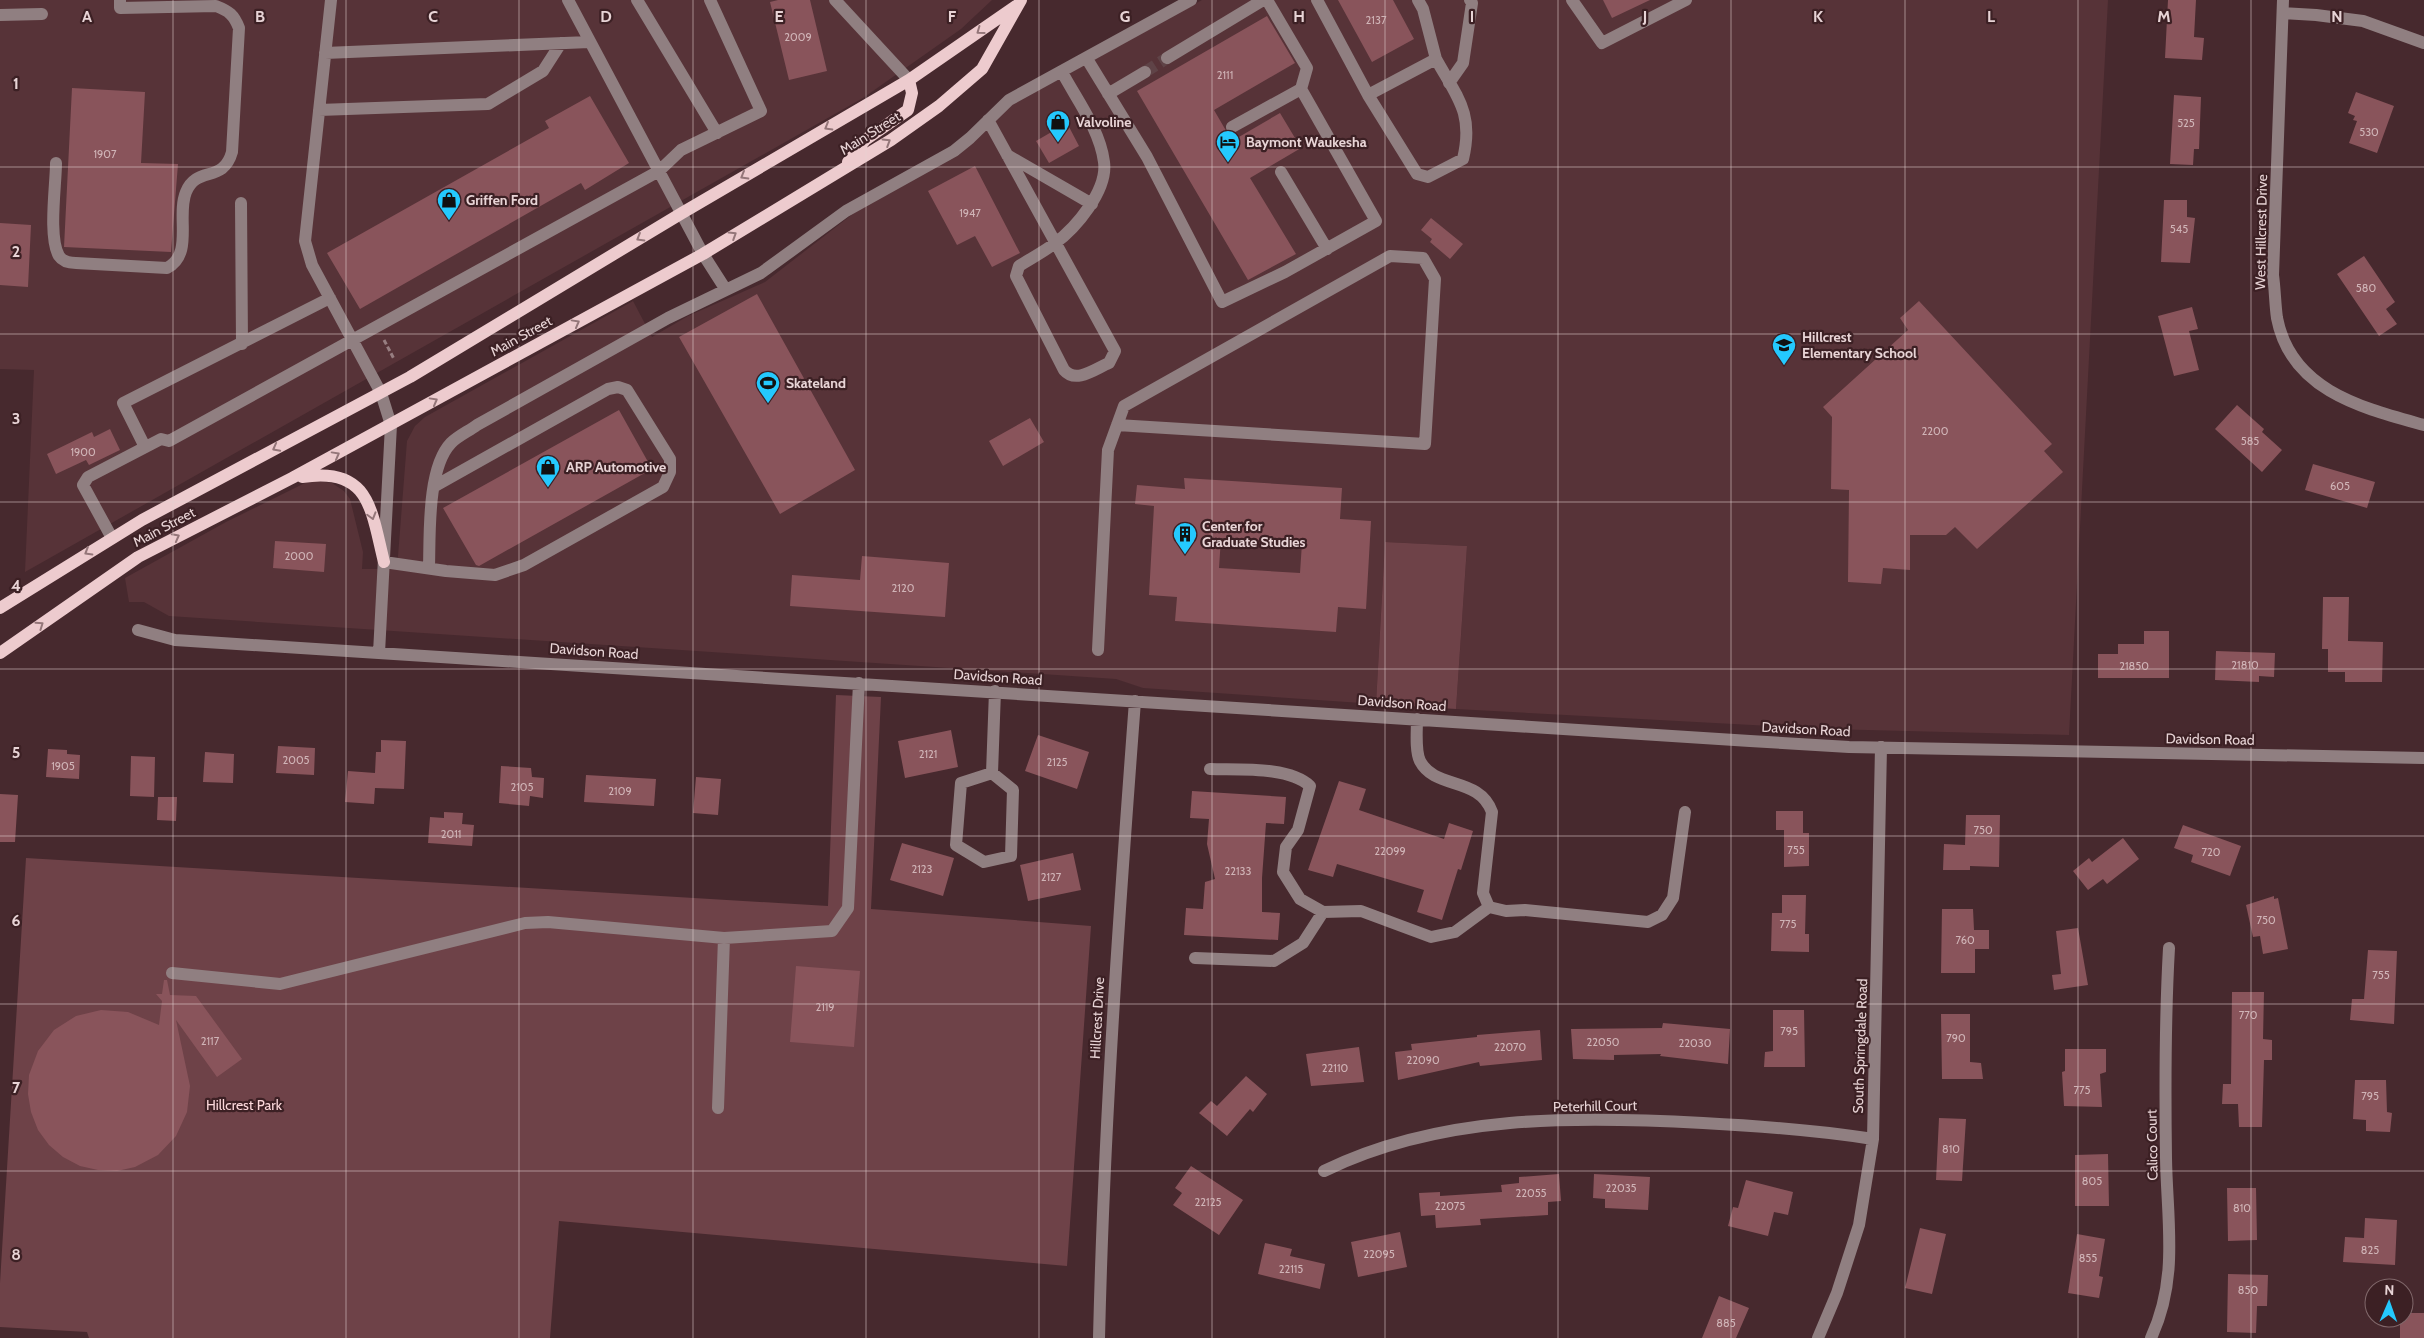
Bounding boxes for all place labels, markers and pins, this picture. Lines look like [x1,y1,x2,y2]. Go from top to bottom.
shop icon: Valvoline [1045,109,1071,143]
place label: Valvoline [1076,113,1131,131]
hotel icon: Baymont Waukesha [1215,129,1241,163]
place label: Baymont Waukesha [1246,133,1367,151]
shop icon: Griffen Ford [436,187,462,221]
place label: Griffen Ford [466,191,538,209]
place label: Hillcrest Elementary School [1802,328,1917,362]
school or university icon: Hillcrest Elementary School [1771,332,1797,366]
sports icon: Skateland [755,370,781,404]
place label: Skateland [786,374,846,392]
shop icon: ARP Automotive [535,454,561,488]
place label: ARP Automotive [566,458,666,476]
place label: Center for Graduate Studies [1202,517,1306,551]
building icon: Center for Graduate Studies [1172,521,1198,555]

